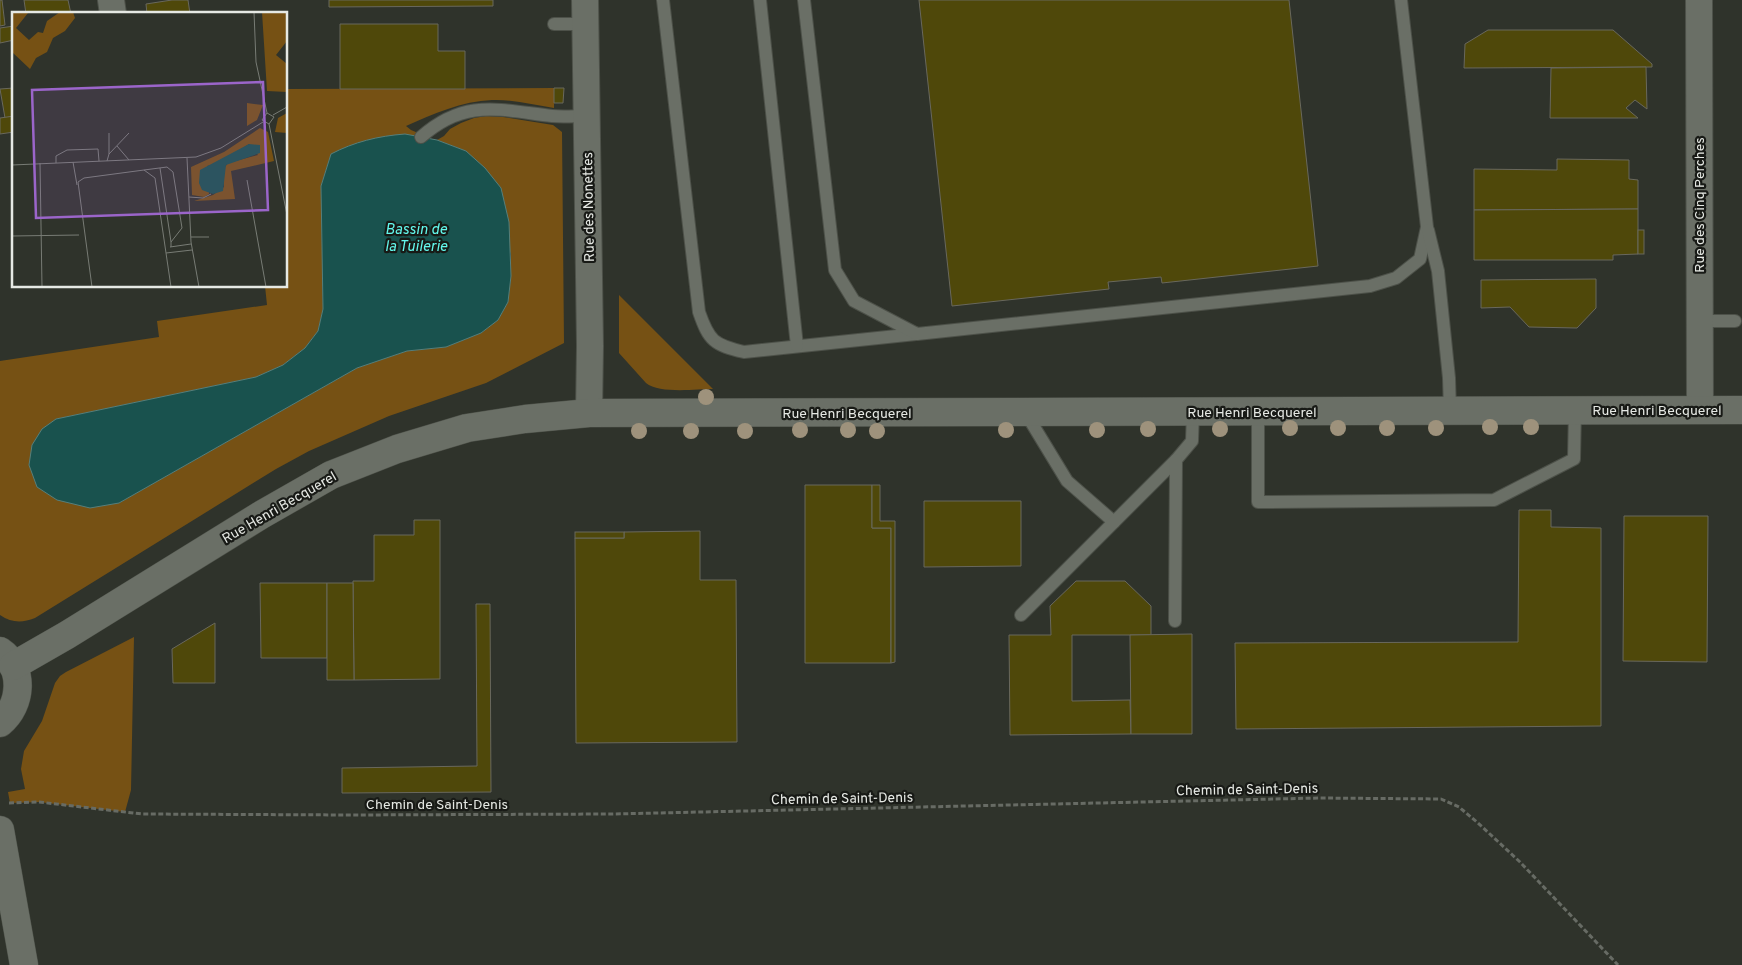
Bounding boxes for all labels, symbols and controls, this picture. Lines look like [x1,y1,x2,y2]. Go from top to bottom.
inset map [12,12,288,288]
street label: Rue des Cinq Perches [1692,137,1709,273]
street label: Rue des Nonettes [580,152,599,262]
water label: Bassin de la Tuilerie [385,221,448,257]
street label: Rue Henri Becquerel [1592,403,1722,420]
street label: Rue Henri Becquerel [1187,405,1317,422]
street label: Rue Henri Becquerel [782,406,912,423]
street label: Rue Henri Becquerel [219,469,340,548]
street label: Chemin de Saint-Denis [1176,781,1318,800]
street label: Chemin de Saint-Denis [771,790,913,809]
street label: Chemin de Saint-Denis [366,797,508,814]

